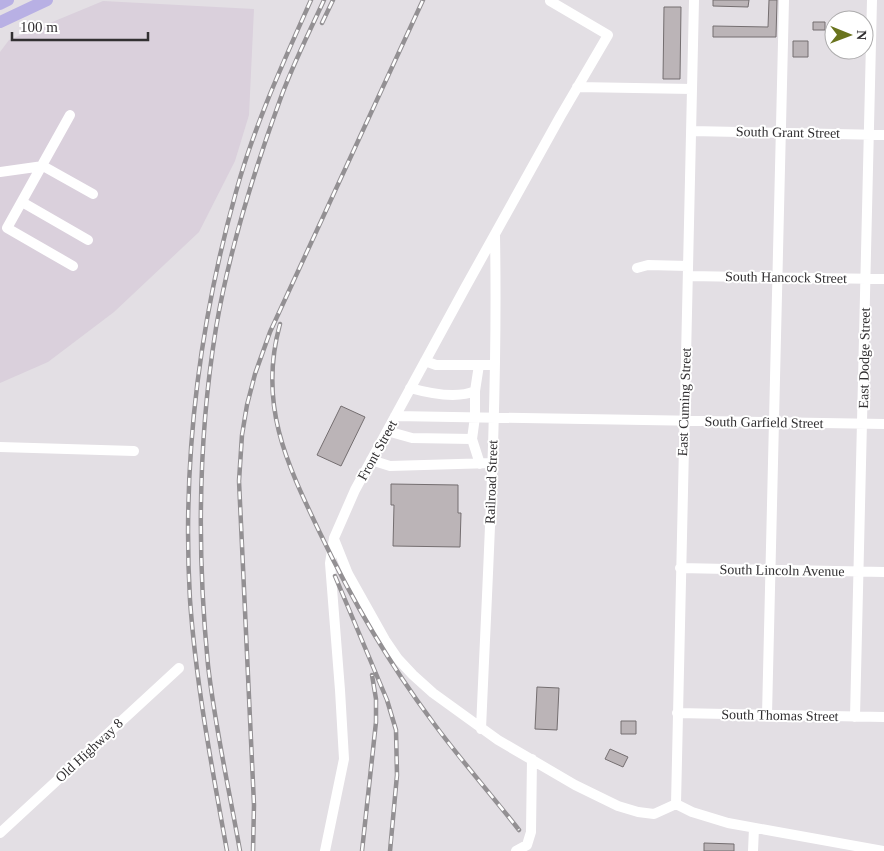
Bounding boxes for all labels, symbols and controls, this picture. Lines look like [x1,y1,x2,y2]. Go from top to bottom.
scale bar [12,10,149,42]
north arrow [824,10,874,60]
text: 100 m [20,19,58,35]
text: N [854,30,869,40]
street label: South Grant Street [736,124,840,141]
street label: South Hancock Street [725,269,847,286]
street label: East Dodge Street [856,307,873,409]
street label: East Cuming Street [675,347,694,457]
street label: South Garfield Street [704,414,824,431]
street label: Front Street [355,417,400,483]
street label: Railroad Street [483,439,500,524]
street label: South Lincoln Avenue [719,562,845,579]
street label: South Thomas Street [721,707,839,724]
street label: Old Highway 8 [53,715,126,785]

